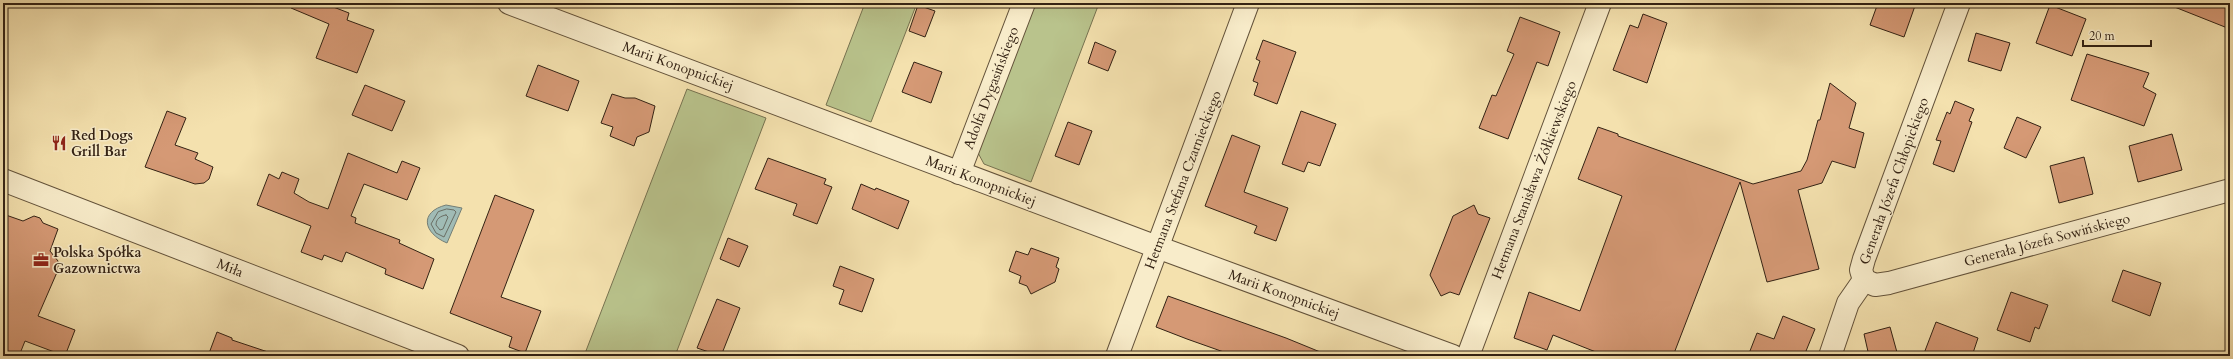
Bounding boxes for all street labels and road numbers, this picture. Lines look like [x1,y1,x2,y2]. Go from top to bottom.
street label: Adolfa Dygasińskiego [959,24,1023,152]
street label: Marii Konopnickiej [620,37,736,95]
street label: Hetmana Stanisława Żółkiewskiego [1487,77,1581,282]
street label: Hetmana Stefana Czarnieckiego [1140,88,1226,272]
street label: Generała Józefa Chłopickiego [1855,94,1933,267]
street label: Marii Konopnickiej [923,151,1039,211]
street label: Generała Józefa Sowińskiego [1962,209,2133,271]
street label: Miła [214,254,246,282]
street label: Marii Konopnickiej [1226,265,1342,323]

